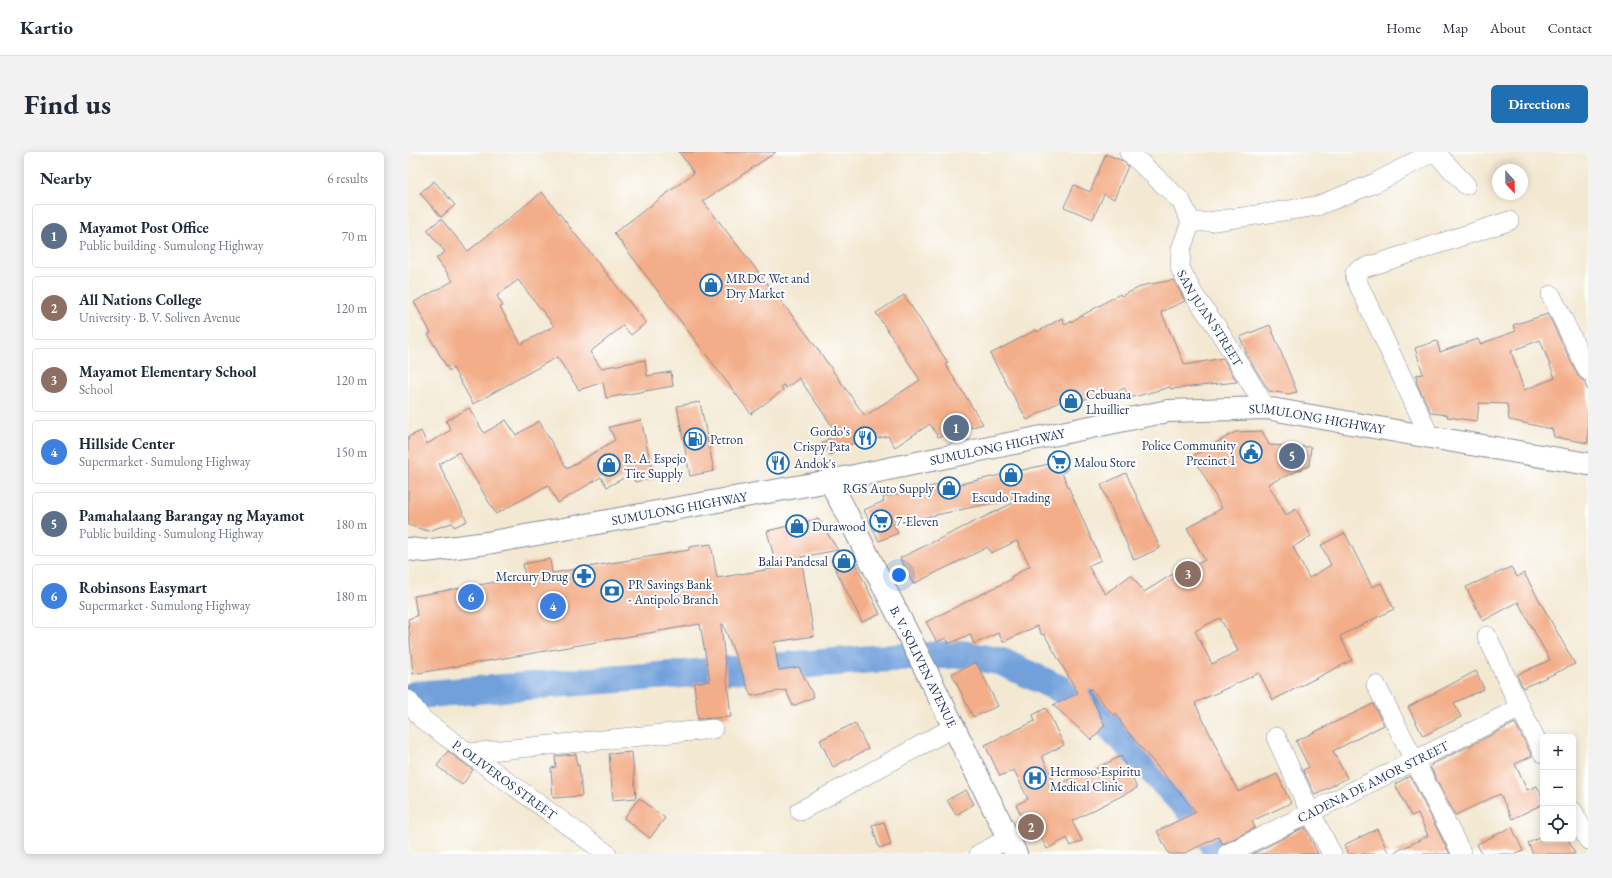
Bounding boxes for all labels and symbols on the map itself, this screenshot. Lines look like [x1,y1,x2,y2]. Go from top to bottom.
north arrow [1492,164,1528,200]
street label: SAN JUAN STREET [1174,267,1247,370]
place label: MRDC Wet and Dry Market [726,270,810,302]
shop icon: MRDC Wet and Dry Market [698,272,724,298]
place label: Cebuana Lhuillier [1086,386,1132,418]
shop icon: Cebuana Lhuillier [1058,388,1084,414]
street label: SUMULONG HIGHWAY [1249,399,1388,438]
pin: 1 [943,413,969,443]
place label: Gordo's Crispy Pata [793,423,851,455]
street label: SUMULONG HIGHWAY [928,424,1068,469]
restaurant icon: Gordo's Crispy Pata [852,425,878,451]
fuel station icon: Petron [682,426,708,452]
place label: Petron [710,431,743,448]
place label: Police Community Precinct 1 [1142,437,1236,469]
public building icon: Police Community Precinct 1 [1238,439,1264,465]
pin: 5 [1279,441,1305,471]
supermarket icon: Malou Store [1046,449,1072,475]
place label: R. A. Espejo Tire Supply [624,450,686,482]
restaurant icon: Andok's [765,450,791,476]
shop icon: R. A. Espejo Tire Supply [596,452,622,478]
place label: Malou Store [1074,454,1136,471]
place label: Andok's [793,455,836,472]
shop icon: Escudo Trading [998,462,1024,488]
shop icon: RGS Auto Supply [936,475,962,501]
place label: RGS Auto Supply [843,480,934,497]
street label: SUMULONG HIGHWAY [610,487,750,529]
place label: Escudo Trading [972,489,1051,506]
supermarket icon: 7-Eleven [868,508,894,534]
shop icon: Durawood [784,513,810,539]
place label: 7-Eleven [896,513,939,530]
place label: Durawood [812,518,866,535]
shop icon: Balai Pandesal [831,548,857,574]
place label: Balai Pandesal [758,553,828,570]
pin: 3 [1175,559,1201,589]
pharmacy icon: Mercury Drug [571,563,597,589]
your location [889,565,909,585]
place label: Mercury Drug [496,568,568,585]
place label: PR Savings Bank - Antipolo Branch [628,576,719,608]
bank icon: PR Savings Bank - Antipolo Branch [599,578,625,604]
pin: 6 [458,582,484,612]
pin: 4 [540,591,566,621]
street label: B. V. SOLIVEN AVENUE [886,603,961,730]
street label: P. OLIVEROS STREET [449,736,561,823]
street label: CADENA DE AMOR STREET [1294,736,1452,826]
place label: Hermoso-Espiritu Medical Clinic [1050,763,1141,795]
hospital icon: Hermoso-Espiritu Medical Clinic [1022,765,1048,791]
pin: 2 [1018,812,1044,842]

